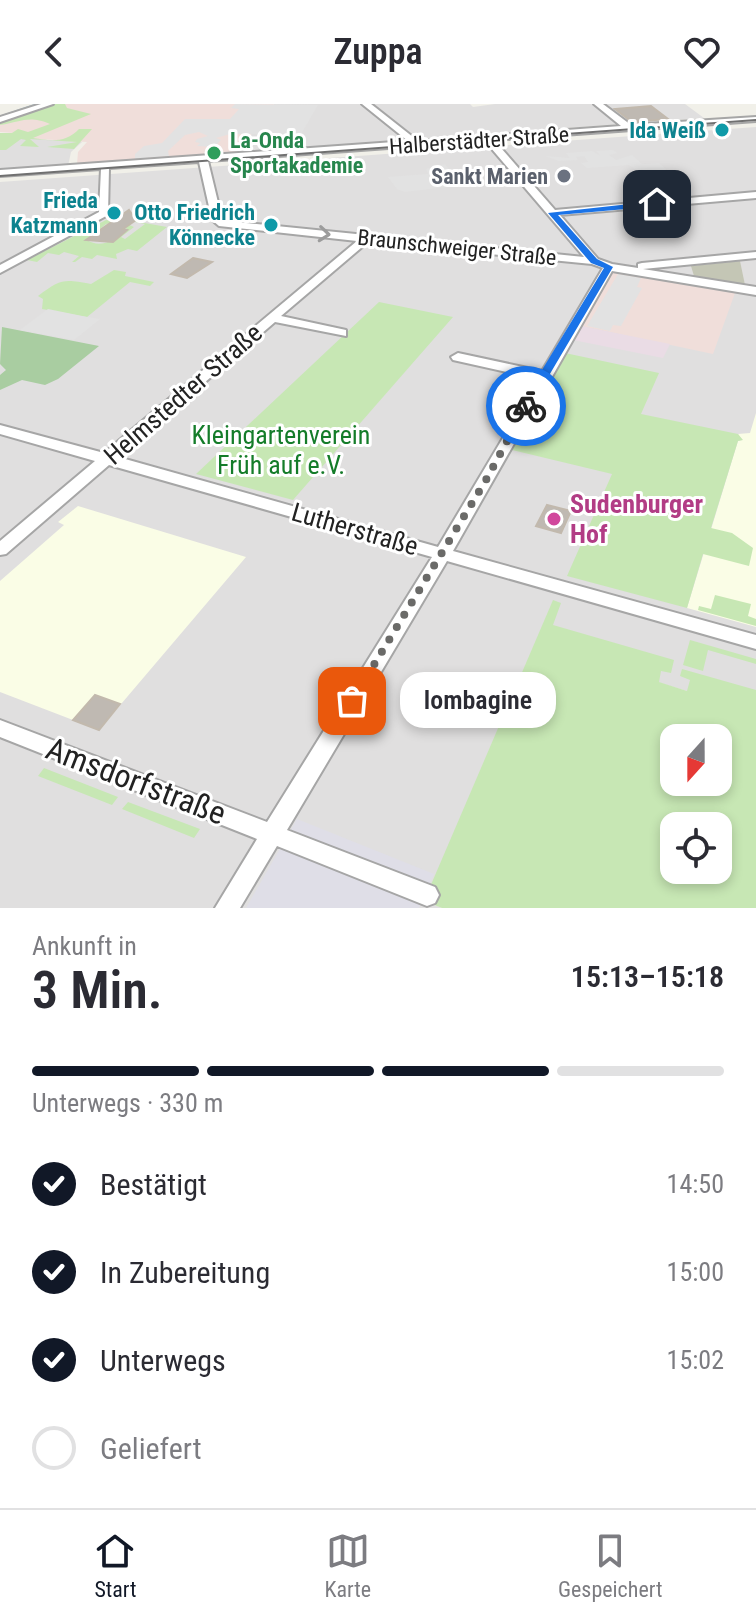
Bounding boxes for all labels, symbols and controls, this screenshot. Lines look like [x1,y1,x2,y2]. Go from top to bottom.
icon: back [32,30,76,74]
icon: heart [680,30,724,74]
text: Zuppa [334,31,422,73]
place label: Ida Weiß [629,118,706,143]
marker: Ida Weiß [713,121,731,139]
street label: Halberstädter Straße [388,122,570,159]
place label: La-Onda Sportakademie [230,128,363,178]
marker: La-Onda Sportakademie [205,144,223,162]
place label: Sankt Marien [431,164,548,189]
marker: Sankt Marien [555,167,573,185]
pin [623,170,691,238]
icon: home [635,182,679,226]
place label: Frieda Katzmann [10,188,98,238]
place label: Otto Friedrich Könnecke [134,200,255,250]
marker: Frieda Katzmann [105,204,123,222]
marker: Otto Friedrich Könnecke [262,216,280,234]
one-way arrow [318,225,331,242]
street label: Braunschweiger Straße [356,225,558,270]
street label: Helmstedter Straße [98,317,268,471]
courier [486,366,566,446]
icon: bike [504,384,548,428]
park label: Kleingartenverein Früh auf e.V. [192,420,370,480]
place label: Sudenburger Hof [570,489,703,549]
street label: Lutherstraße [288,497,422,561]
marker: Sudenburger Hof [545,510,563,528]
pin [318,667,386,735]
callout: lombagine [400,673,556,729]
icon: bag [330,679,374,723]
text: lombagine [424,685,532,715]
north arrow [660,724,732,796]
map controls [660,724,732,884]
street label: Amsdorfstraße [41,729,231,833]
button: locate [660,812,732,884]
text: Ankunft in [32,931,137,961]
text: 15:13–15:18 [571,959,724,994]
text: 3 Min. [32,960,163,1021]
text: Unterwegs · 330 m [32,1088,223,1118]
icon: check [32,1162,76,1206]
text: Bestätigt [100,1167,207,1202]
text: 14:50 [667,1169,724,1199]
icon: check [32,1250,76,1294]
text: In Zubereitung [100,1255,270,1290]
text: 15:00 [667,1257,724,1287]
icon: check [32,1338,76,1382]
text: Unterwegs [100,1343,226,1378]
text: 15:02 [667,1345,724,1375]
text: Geliefert [100,1431,202,1466]
tab: Start [93,1529,137,1602]
tab: Karte [324,1529,371,1602]
tab: Gespeichert [558,1529,662,1602]

